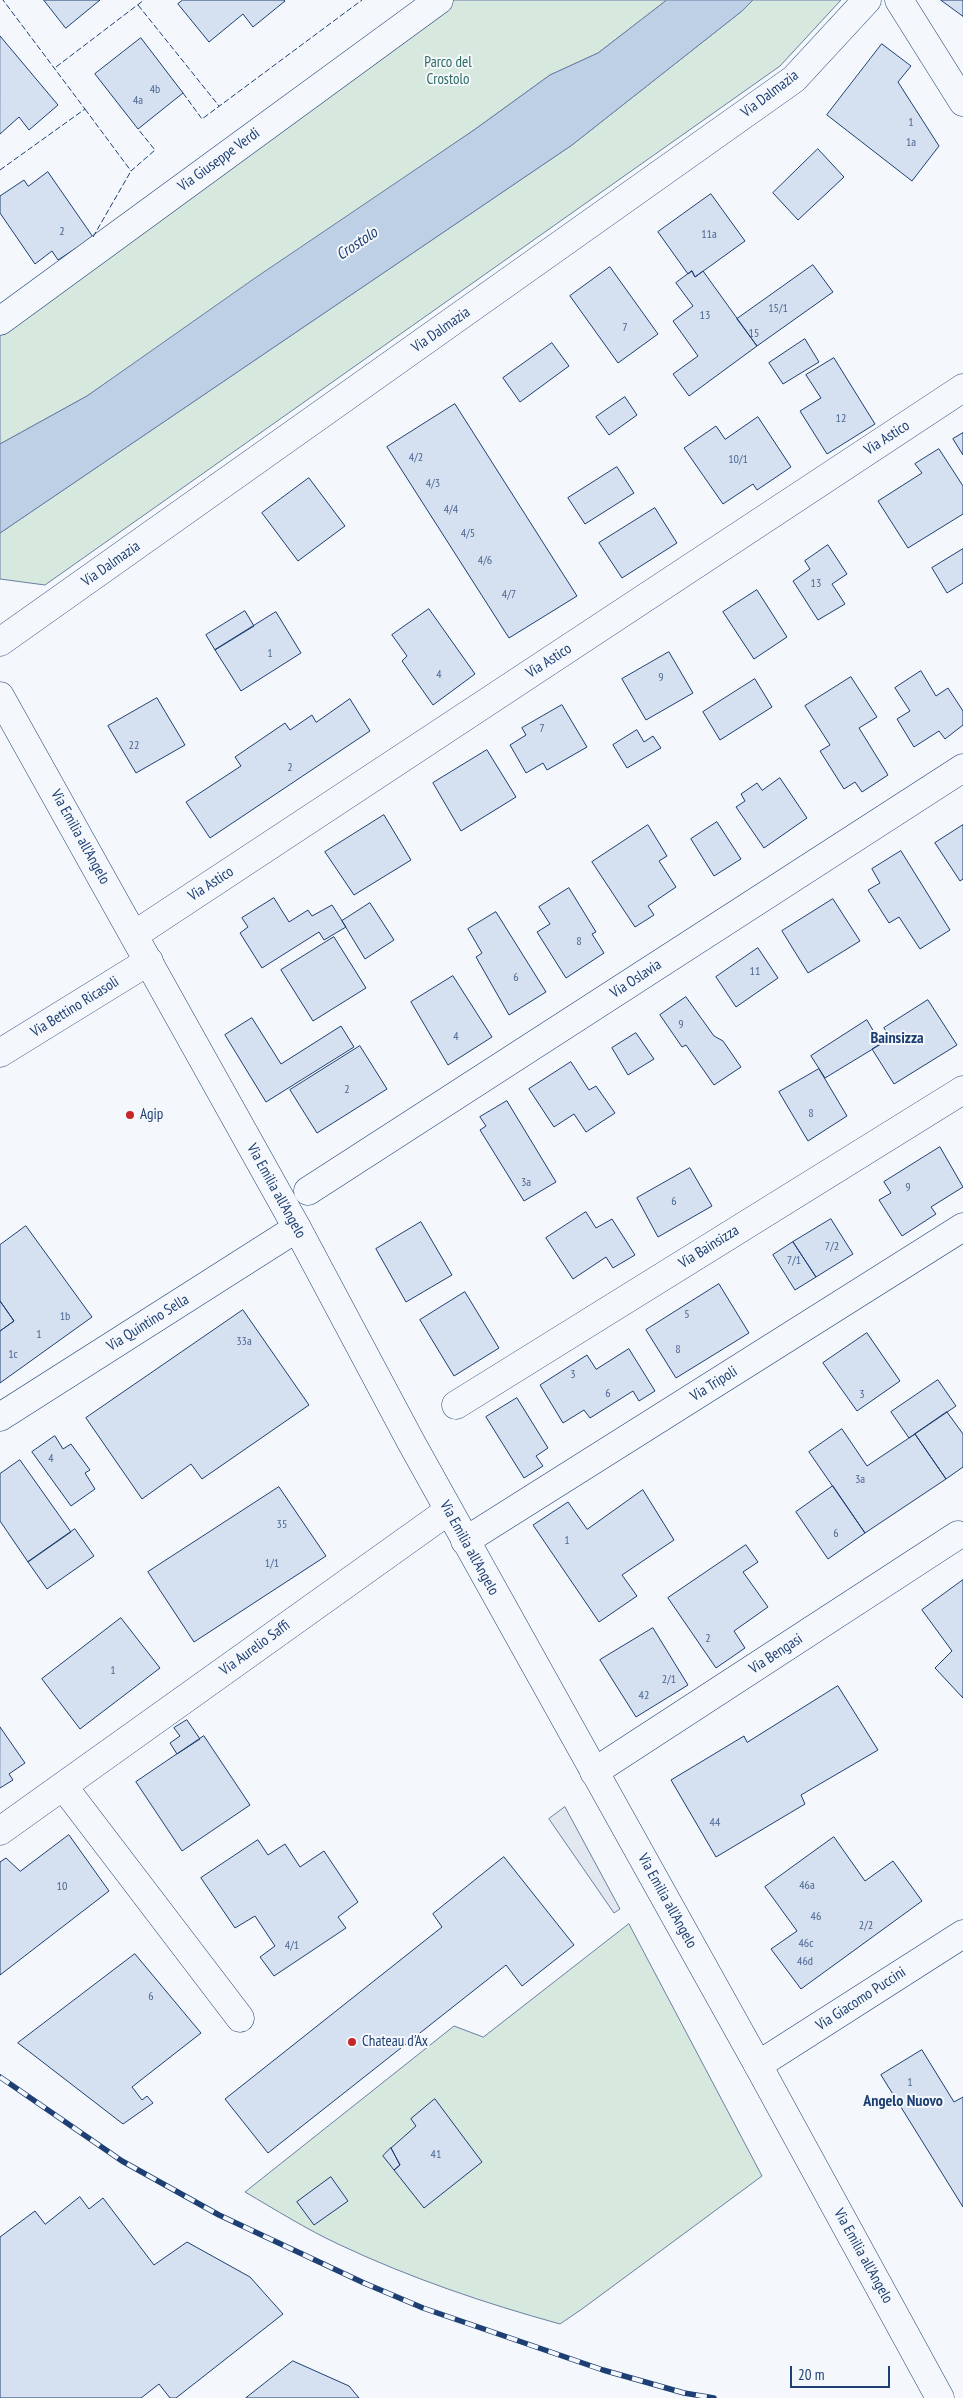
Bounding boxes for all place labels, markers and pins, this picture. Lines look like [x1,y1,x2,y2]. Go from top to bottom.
place label: Agip [140,1106,163,1124]
marker: Agip [124,1109,136,1121]
place label: Chateau d'Ax [362,2033,428,2051]
marker: Chateau d'Ax [346,2036,358,2048]

